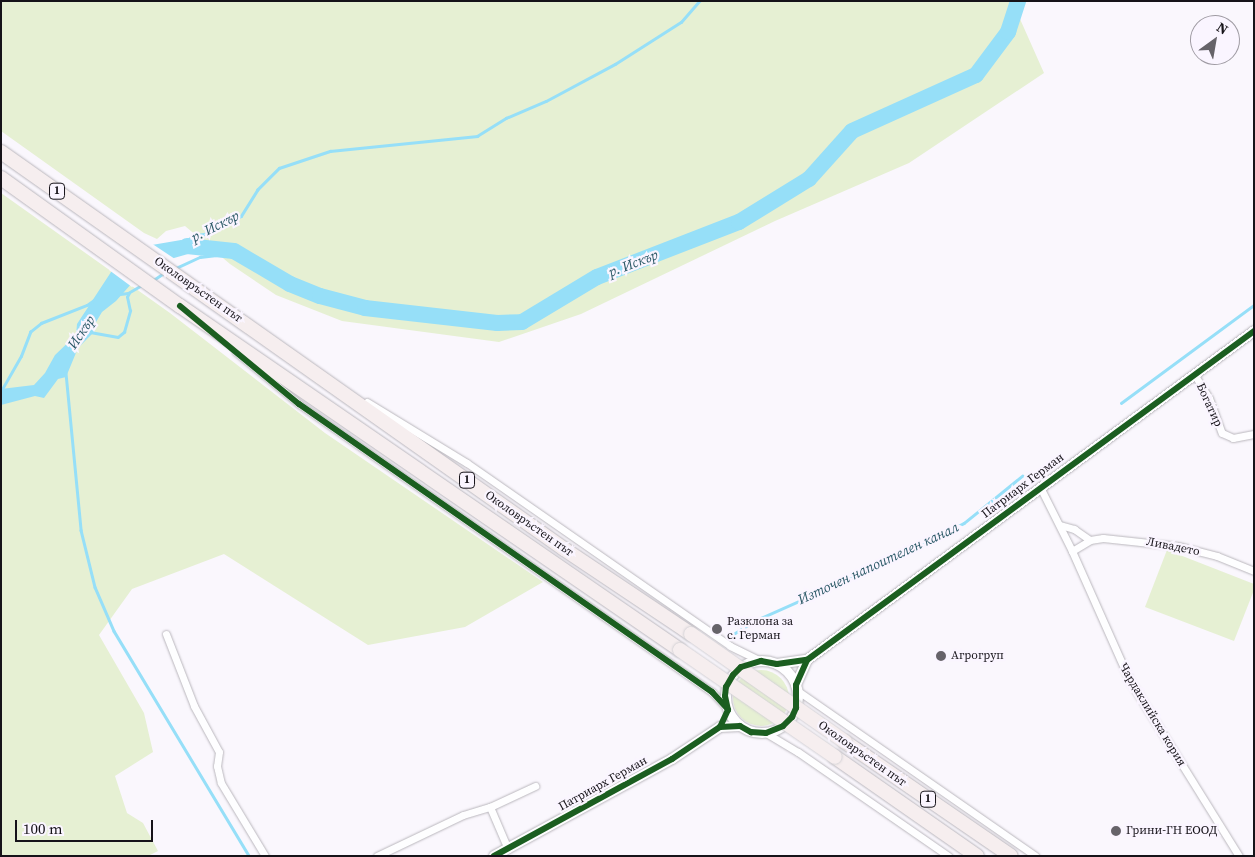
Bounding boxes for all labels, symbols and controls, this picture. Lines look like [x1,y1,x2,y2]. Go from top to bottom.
north arrow [1190,15,1240,65]
text: N [1213,17,1232,39]
road number: 1 [48,182,66,200]
water label: р. Искър [188,207,242,245]
water label: р. Искър [606,246,660,280]
street label: Околовръстен път [151,254,245,326]
water label: Искър [64,312,98,352]
street label: Богатир [1193,381,1225,429]
street label: Патриарх Герман [979,450,1067,522]
road number: 1 [458,472,476,488]
street label: Околовръстен път [482,488,576,560]
water label: Източен напоителен канал [795,518,961,608]
street label: Ливадето [1145,535,1201,559]
place label: Разклона за с. Герман [727,615,793,643]
marker: Разклона за с. Герман [711,623,723,635]
place label: Агрогруп [951,649,1004,663]
marker: Агрогруп [935,650,947,662]
street label: Чардаклийска кория [1115,661,1189,769]
street label: Околовръстен път [815,718,909,790]
street label: Патриарх Герман [556,754,650,814]
road number: 1 [919,791,937,808]
scale bar [18,810,155,842]
text: 100 m [23,818,63,839]
place label: Грини-ГН ЕООД [1126,824,1217,838]
marker: Грини-ГН ЕООД [1110,825,1122,837]

